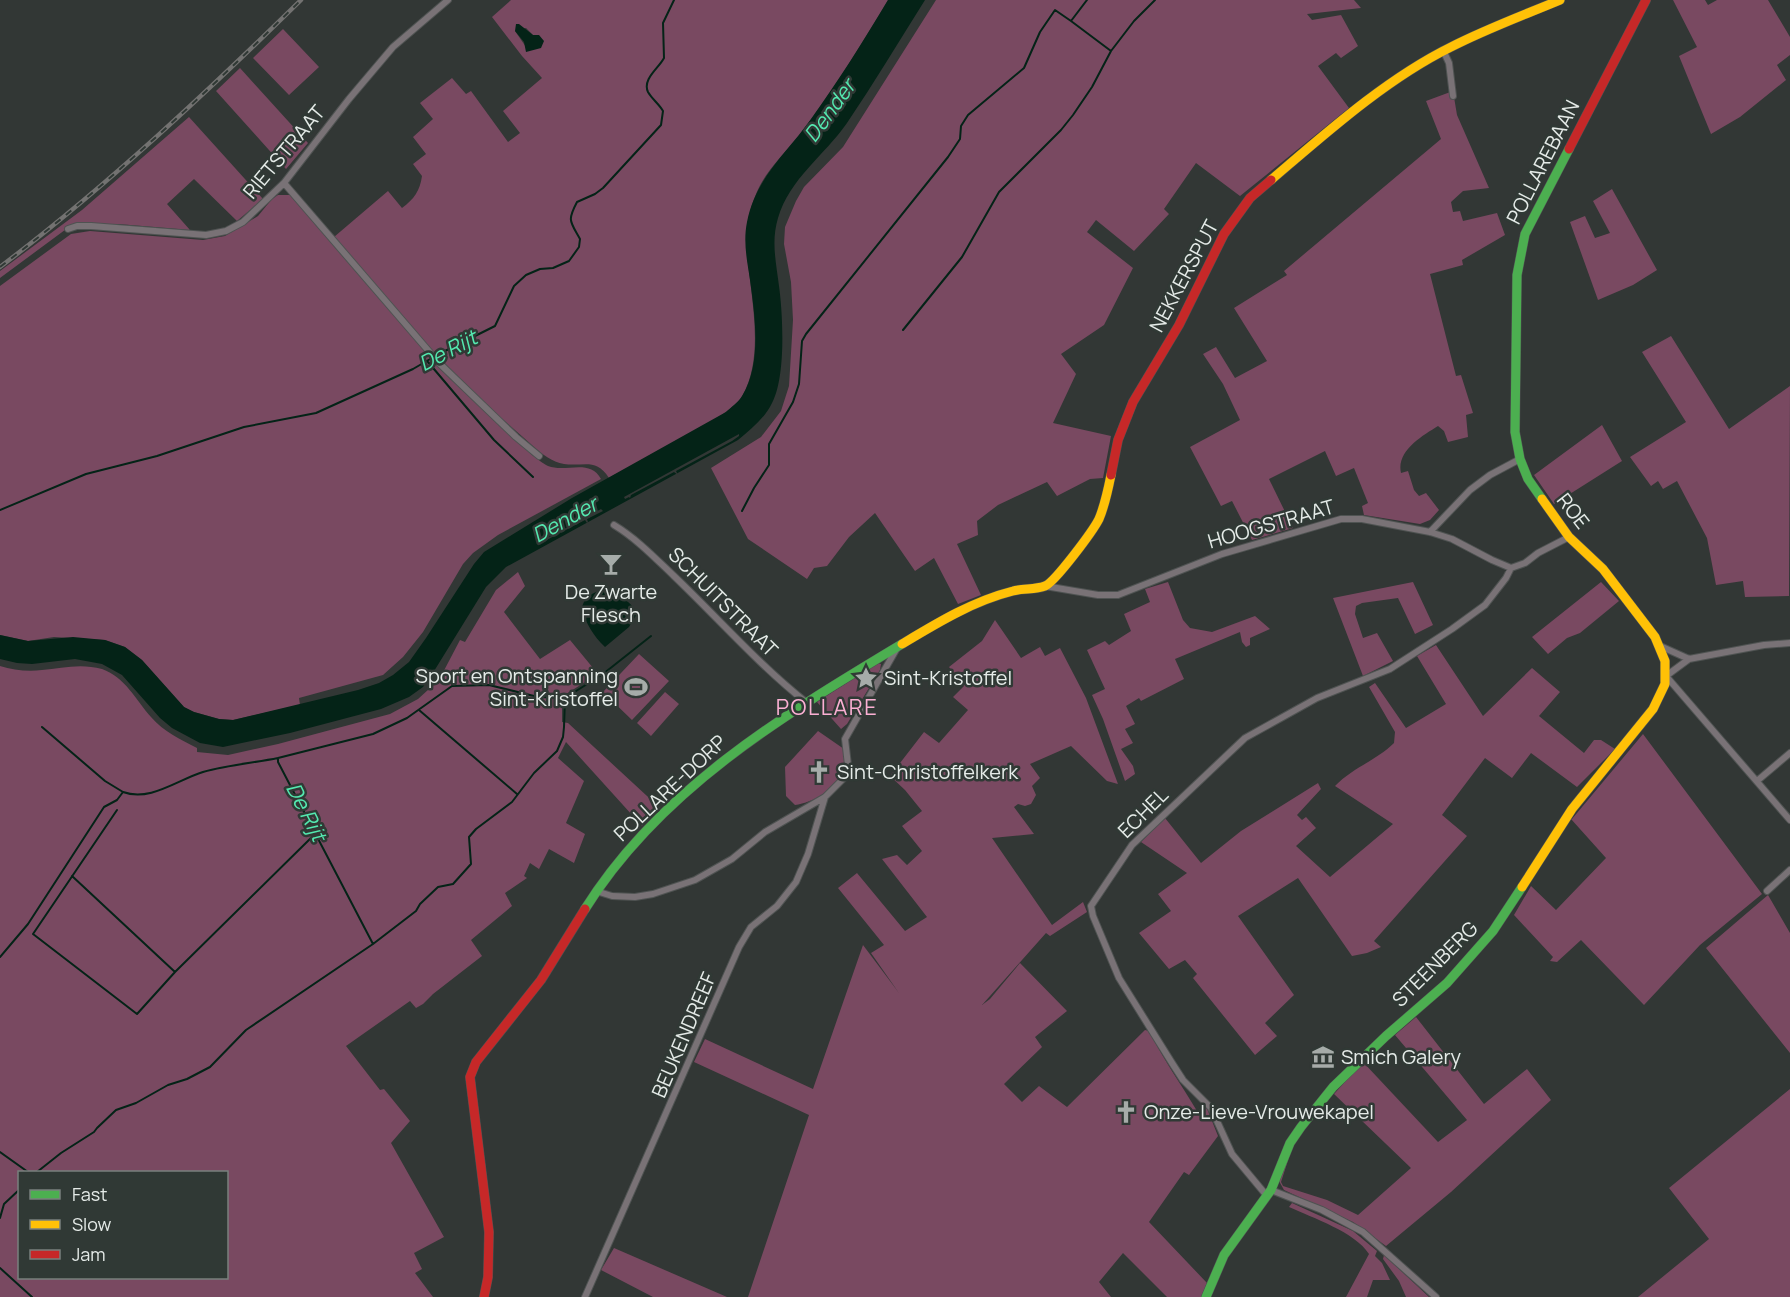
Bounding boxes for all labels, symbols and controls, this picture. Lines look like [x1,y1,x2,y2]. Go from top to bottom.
water label: Dender [797,72,863,147]
street label: POLLAREBAAN [1500,95,1585,228]
street label: RIETSTRAAT [237,99,331,204]
street label: NEKKERSPUT [1143,215,1224,337]
water label: De Rijt [413,322,484,377]
street label: ROE [1551,487,1596,534]
water label: Dender [527,489,604,549]
street label: HOOGSTRAAT [1204,493,1337,554]
street label: SCHUITSTRAAT [663,541,784,662]
bar icon: De Zwarte Flesch [598,551,624,577]
place label: De Zwarte Flesch [565,578,657,628]
place label: Sport en Ontspanning Sint-Kristoffel [416,662,618,712]
place label: Sint-Kristoffel [884,664,1012,691]
place icon: Sint-Kristoffel [853,665,879,691]
sports icon: Sport en Ontspanning Sint-Kristoffel [623,674,649,700]
district label: POLLARE [776,692,878,722]
street label: POLLARE-DORP [608,728,732,847]
place label: Sint-Christoffelkerk [837,758,1019,785]
church icon: Sint-Christoffelkerk [806,759,832,785]
water label: De Rijt [280,777,335,848]
street label: ECHEL [1112,782,1174,844]
street label: STEENBERG [1386,915,1483,1012]
street label: BEUKENDREEF [645,968,722,1102]
place label: Smich Galery [1341,1043,1462,1070]
museum icon: Smich Galery [1310,1044,1336,1070]
place label: Onze-Lieve-Vrouwekapel [1144,1098,1374,1125]
church icon: Onze-Lieve-Vrouwekapel [1113,1099,1139,1125]
legend [18,1171,228,1279]
text: Fast [72,1182,107,1206]
text: Slow [72,1212,112,1236]
text: Jam [72,1242,106,1266]

